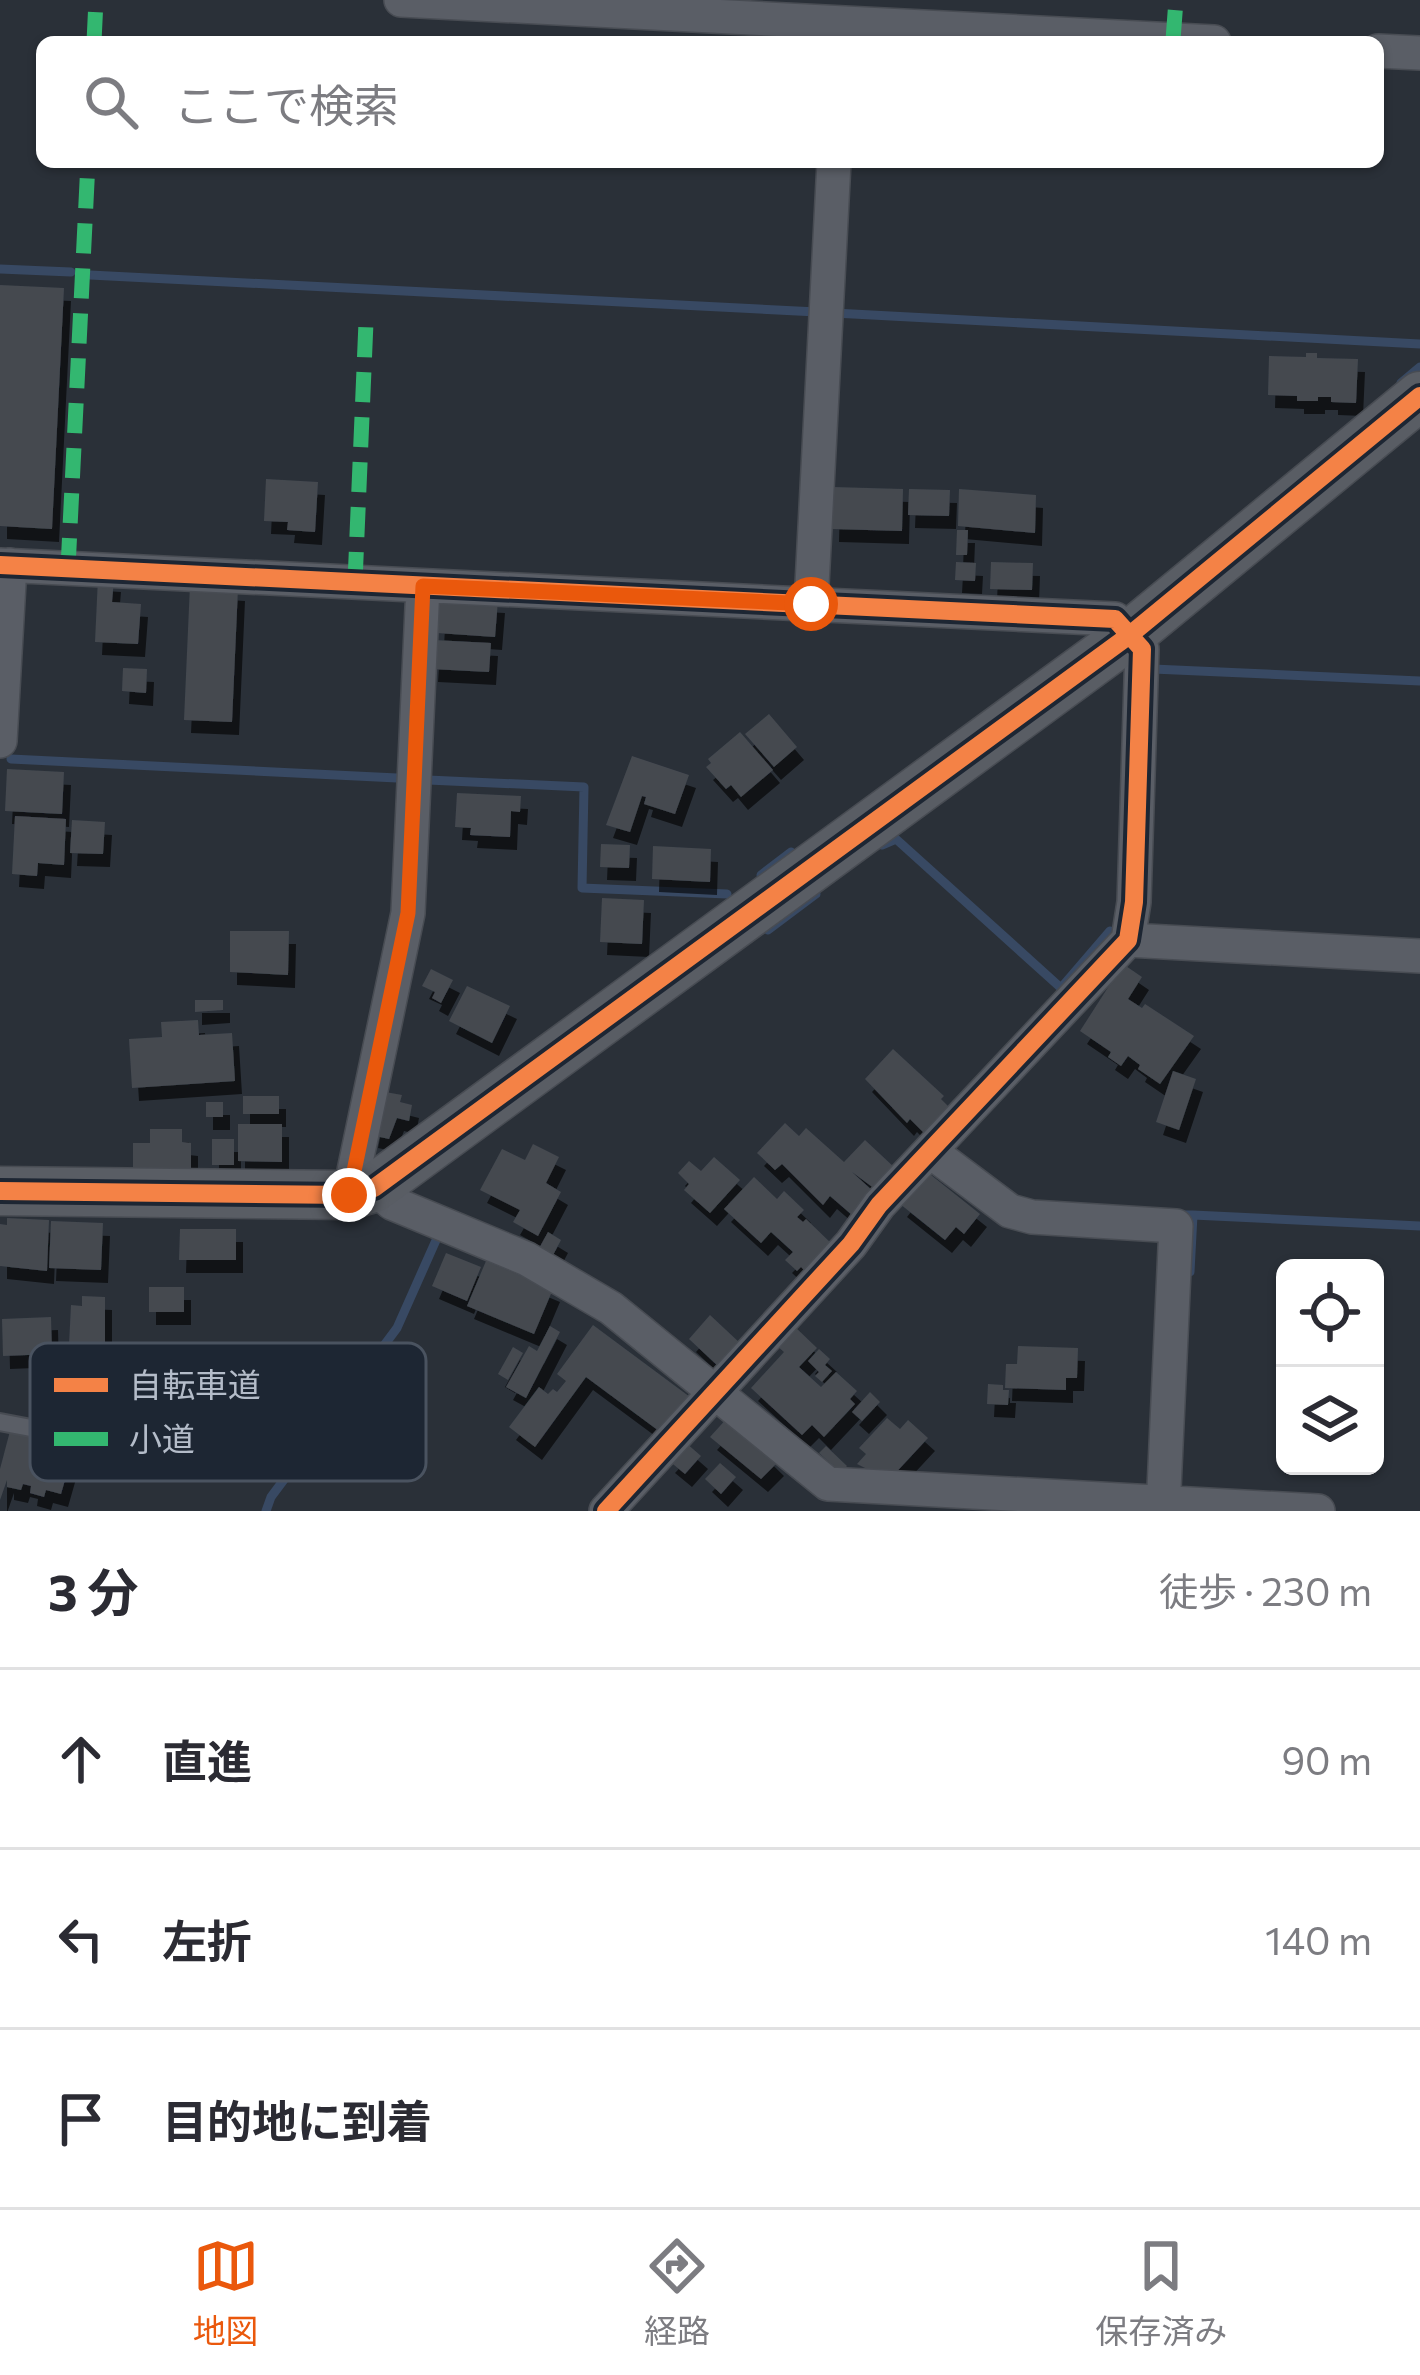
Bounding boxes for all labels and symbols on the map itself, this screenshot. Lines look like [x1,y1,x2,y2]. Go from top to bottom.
route start [784,577,838,631]
route end [322,1168,376,1222]
legend [30,1343,426,1481]
text: 自転車道 [129,1363,261,1404]
text: 小道 [129,1417,195,1458]

